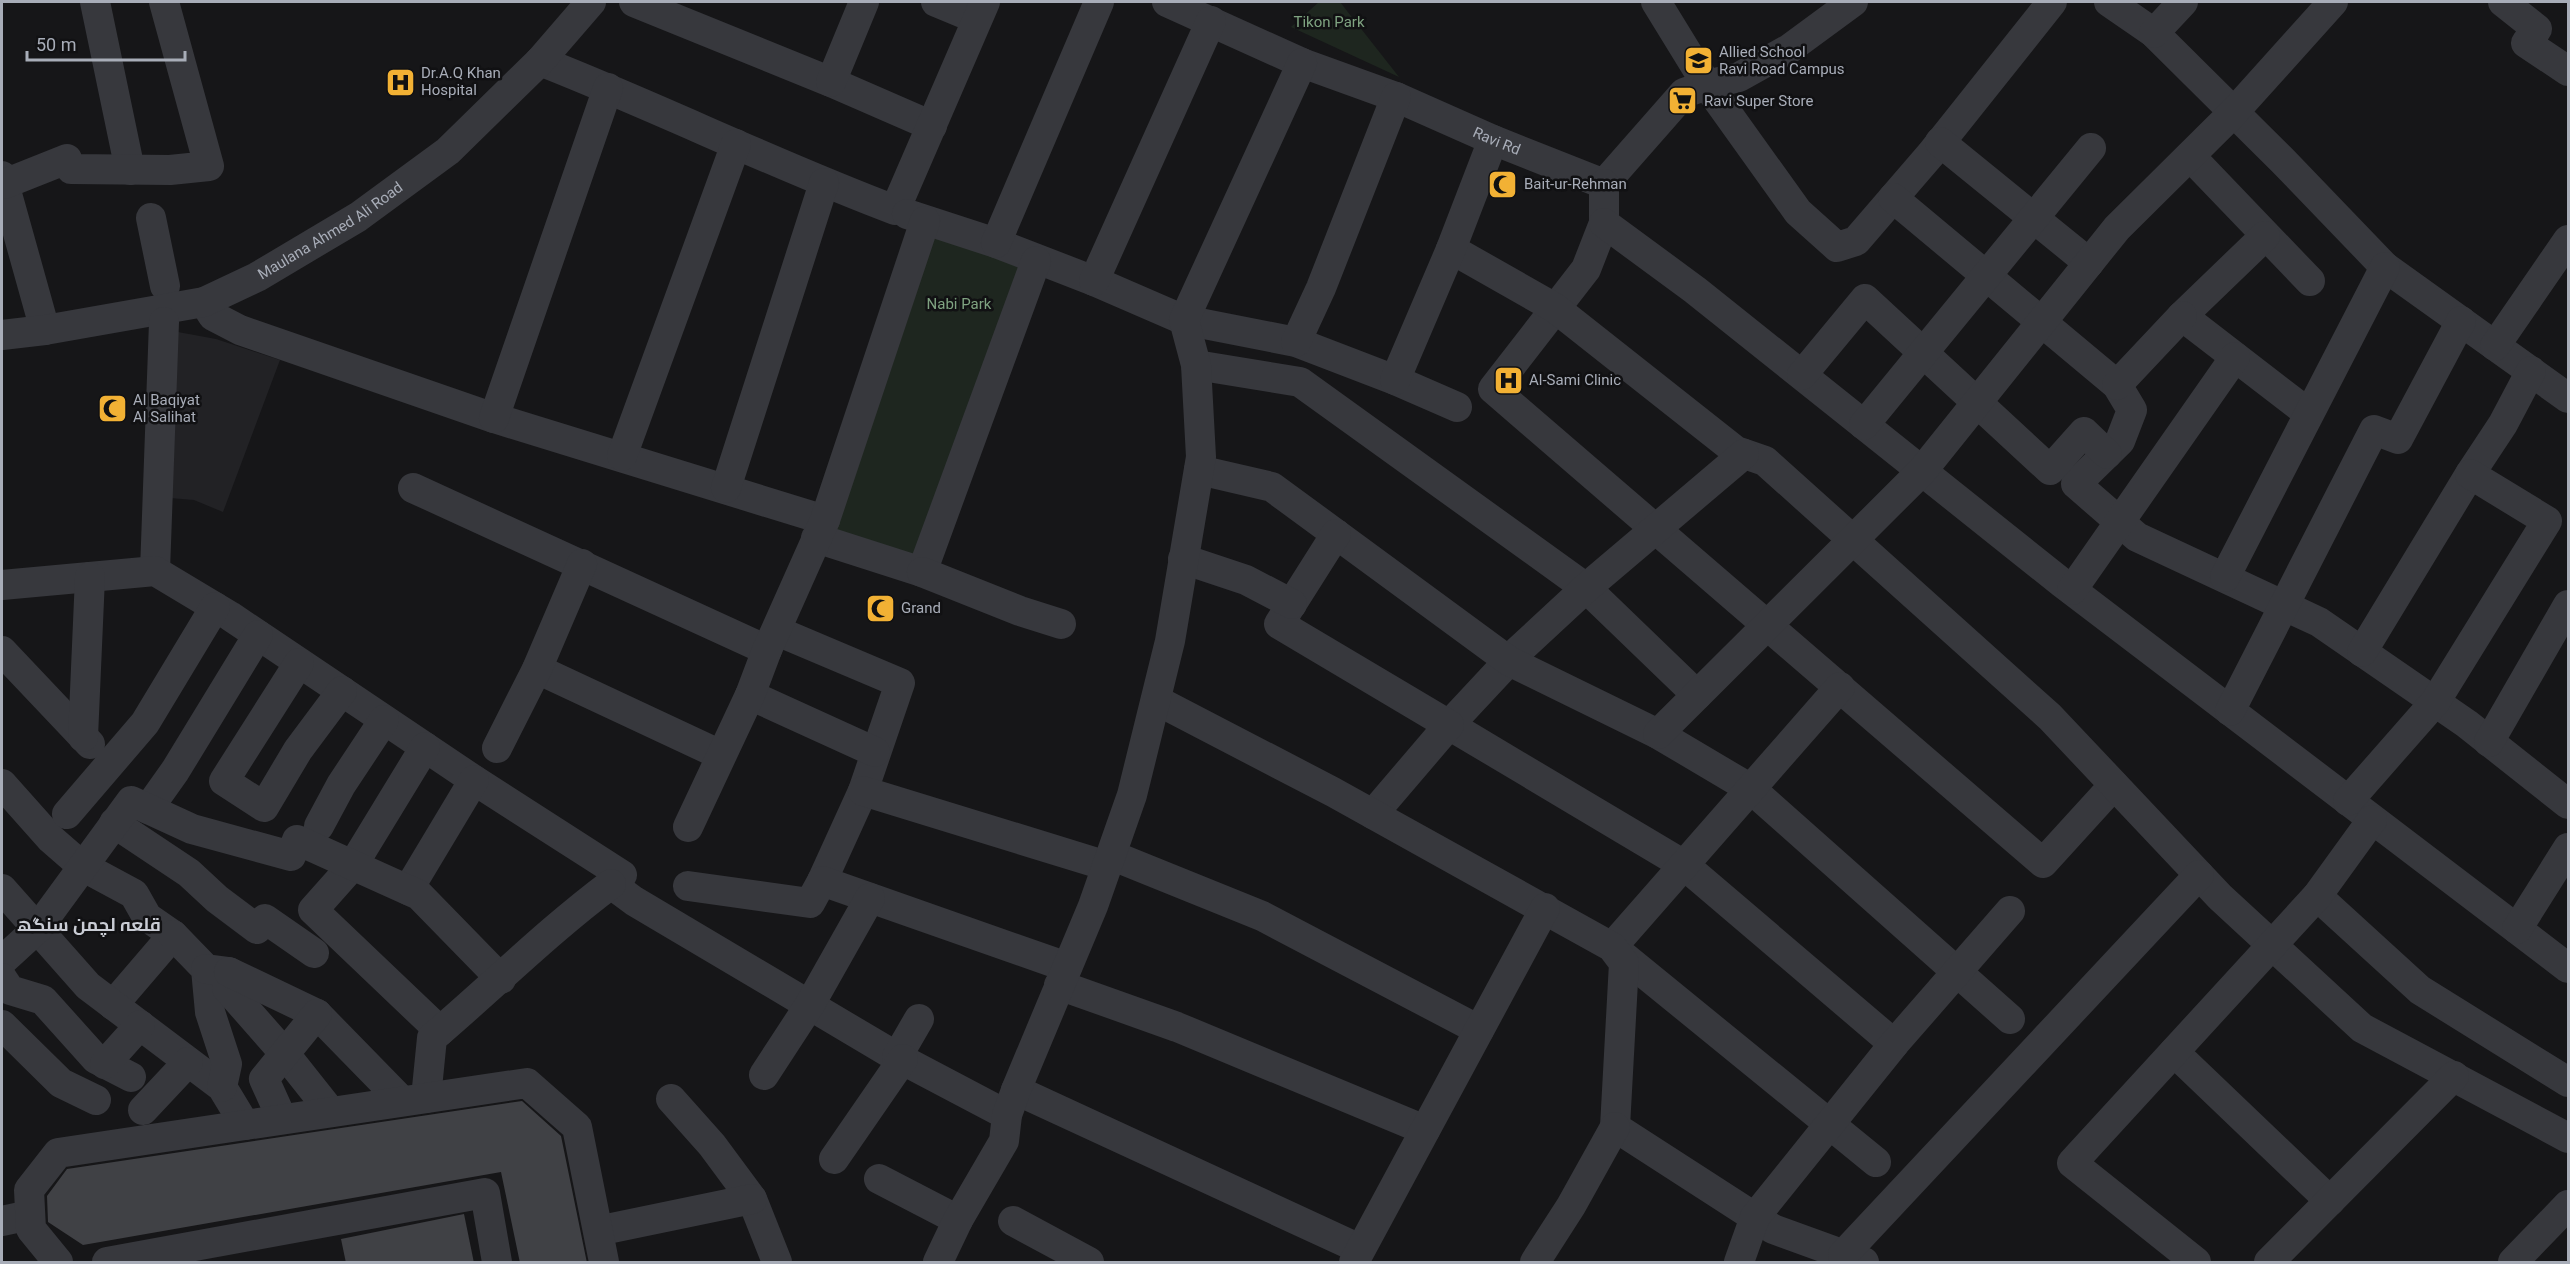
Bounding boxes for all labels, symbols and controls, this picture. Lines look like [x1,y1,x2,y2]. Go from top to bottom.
park label: Tikon Park [1294,13,1365,31]
scale bar [27,24,184,62]
text: 50 m [36,34,76,55]
place label: Allied School Ravi Road Campus [1719,43,1845,78]
school or university icon: Allied School Ravi Road Campus [1682,45,1714,77]
place label: Dr.A.Q Khan Hospital [421,64,501,99]
hospital icon: Dr.A.Q Khan Hospital [384,66,416,98]
supermarket icon: Ravi Super Store [1667,85,1699,117]
place label: Ravi Super Store [1704,92,1813,110]
street label: Ravi Rd [1470,123,1523,159]
mosque icon: Bait-ur-Rehman [1487,168,1519,200]
place label: Bait-ur-Rehman [1524,175,1627,193]
street label: Maulana Ahmed Ali Road [255,178,406,283]
park label: Nabi Park [927,295,992,313]
hospital icon: Al-Sami Clinic [1492,364,1524,396]
place label: Al-Sami Clinic [1529,371,1621,389]
place label: Al Baqiyat Al Salihat [133,391,200,426]
mosque icon: Al Baqiyat Al Salihat [96,393,128,425]
mosque icon: Grand [864,592,896,624]
place label: Grand [901,599,941,617]
district label: قلعہ لچمن سنگھ [17,914,161,937]

